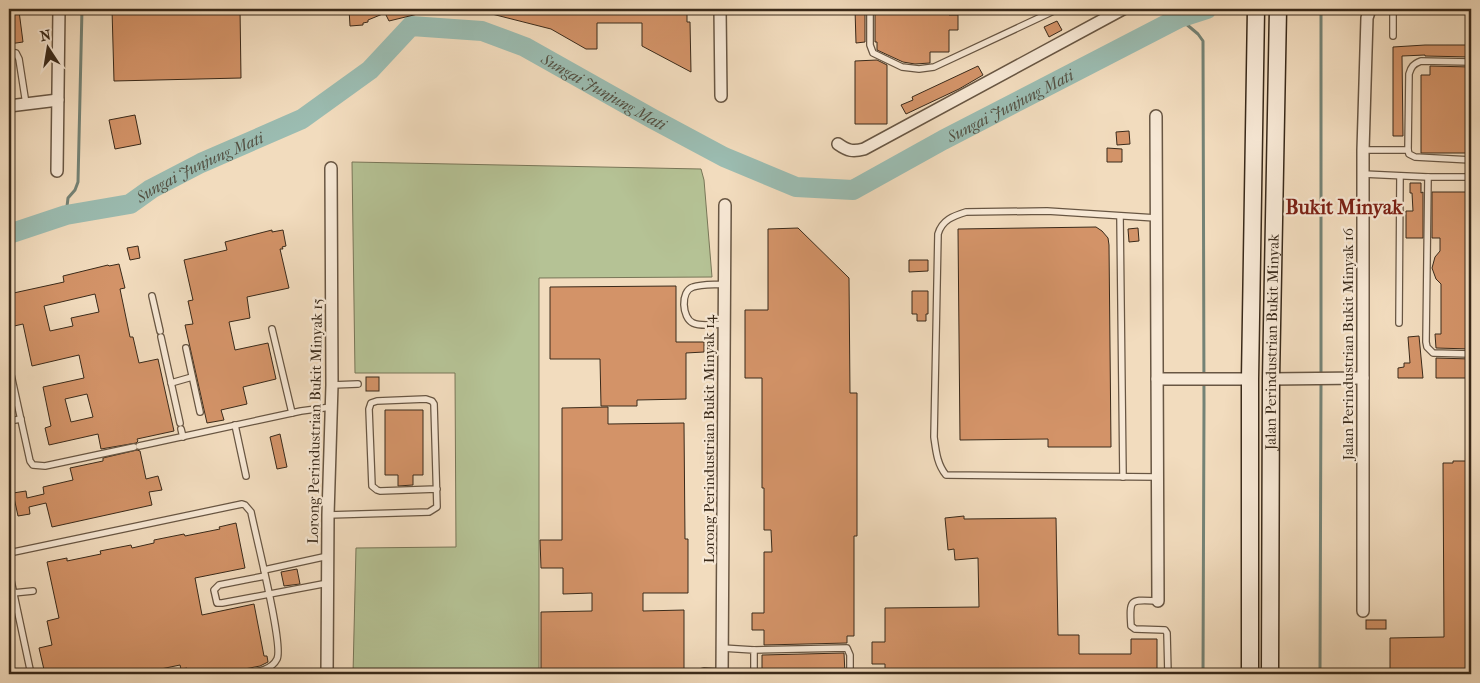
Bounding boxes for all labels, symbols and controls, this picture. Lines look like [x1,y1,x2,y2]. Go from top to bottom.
north arrow [22,22,72,72]
text: N [38,26,53,45]
water label: Sungai Junjung Mati [537,48,671,135]
water label: Sungai Junjung Mati [942,64,1078,146]
water label: Sungai Junjung Mati [131,127,267,207]
district label: Bukit Minyak [1286,196,1403,219]
street label: Jalan Perindustrian Bukit Minyak 16 [1339,227,1357,461]
street label: Jalan Perindustrian Bukit Minyak [1262,234,1283,451]
street label: Lorong Perindustrian Bukit Minyak 15 [304,298,326,544]
street label: Lorong Perindustrian Bukit Minyak 14 [700,314,718,563]

